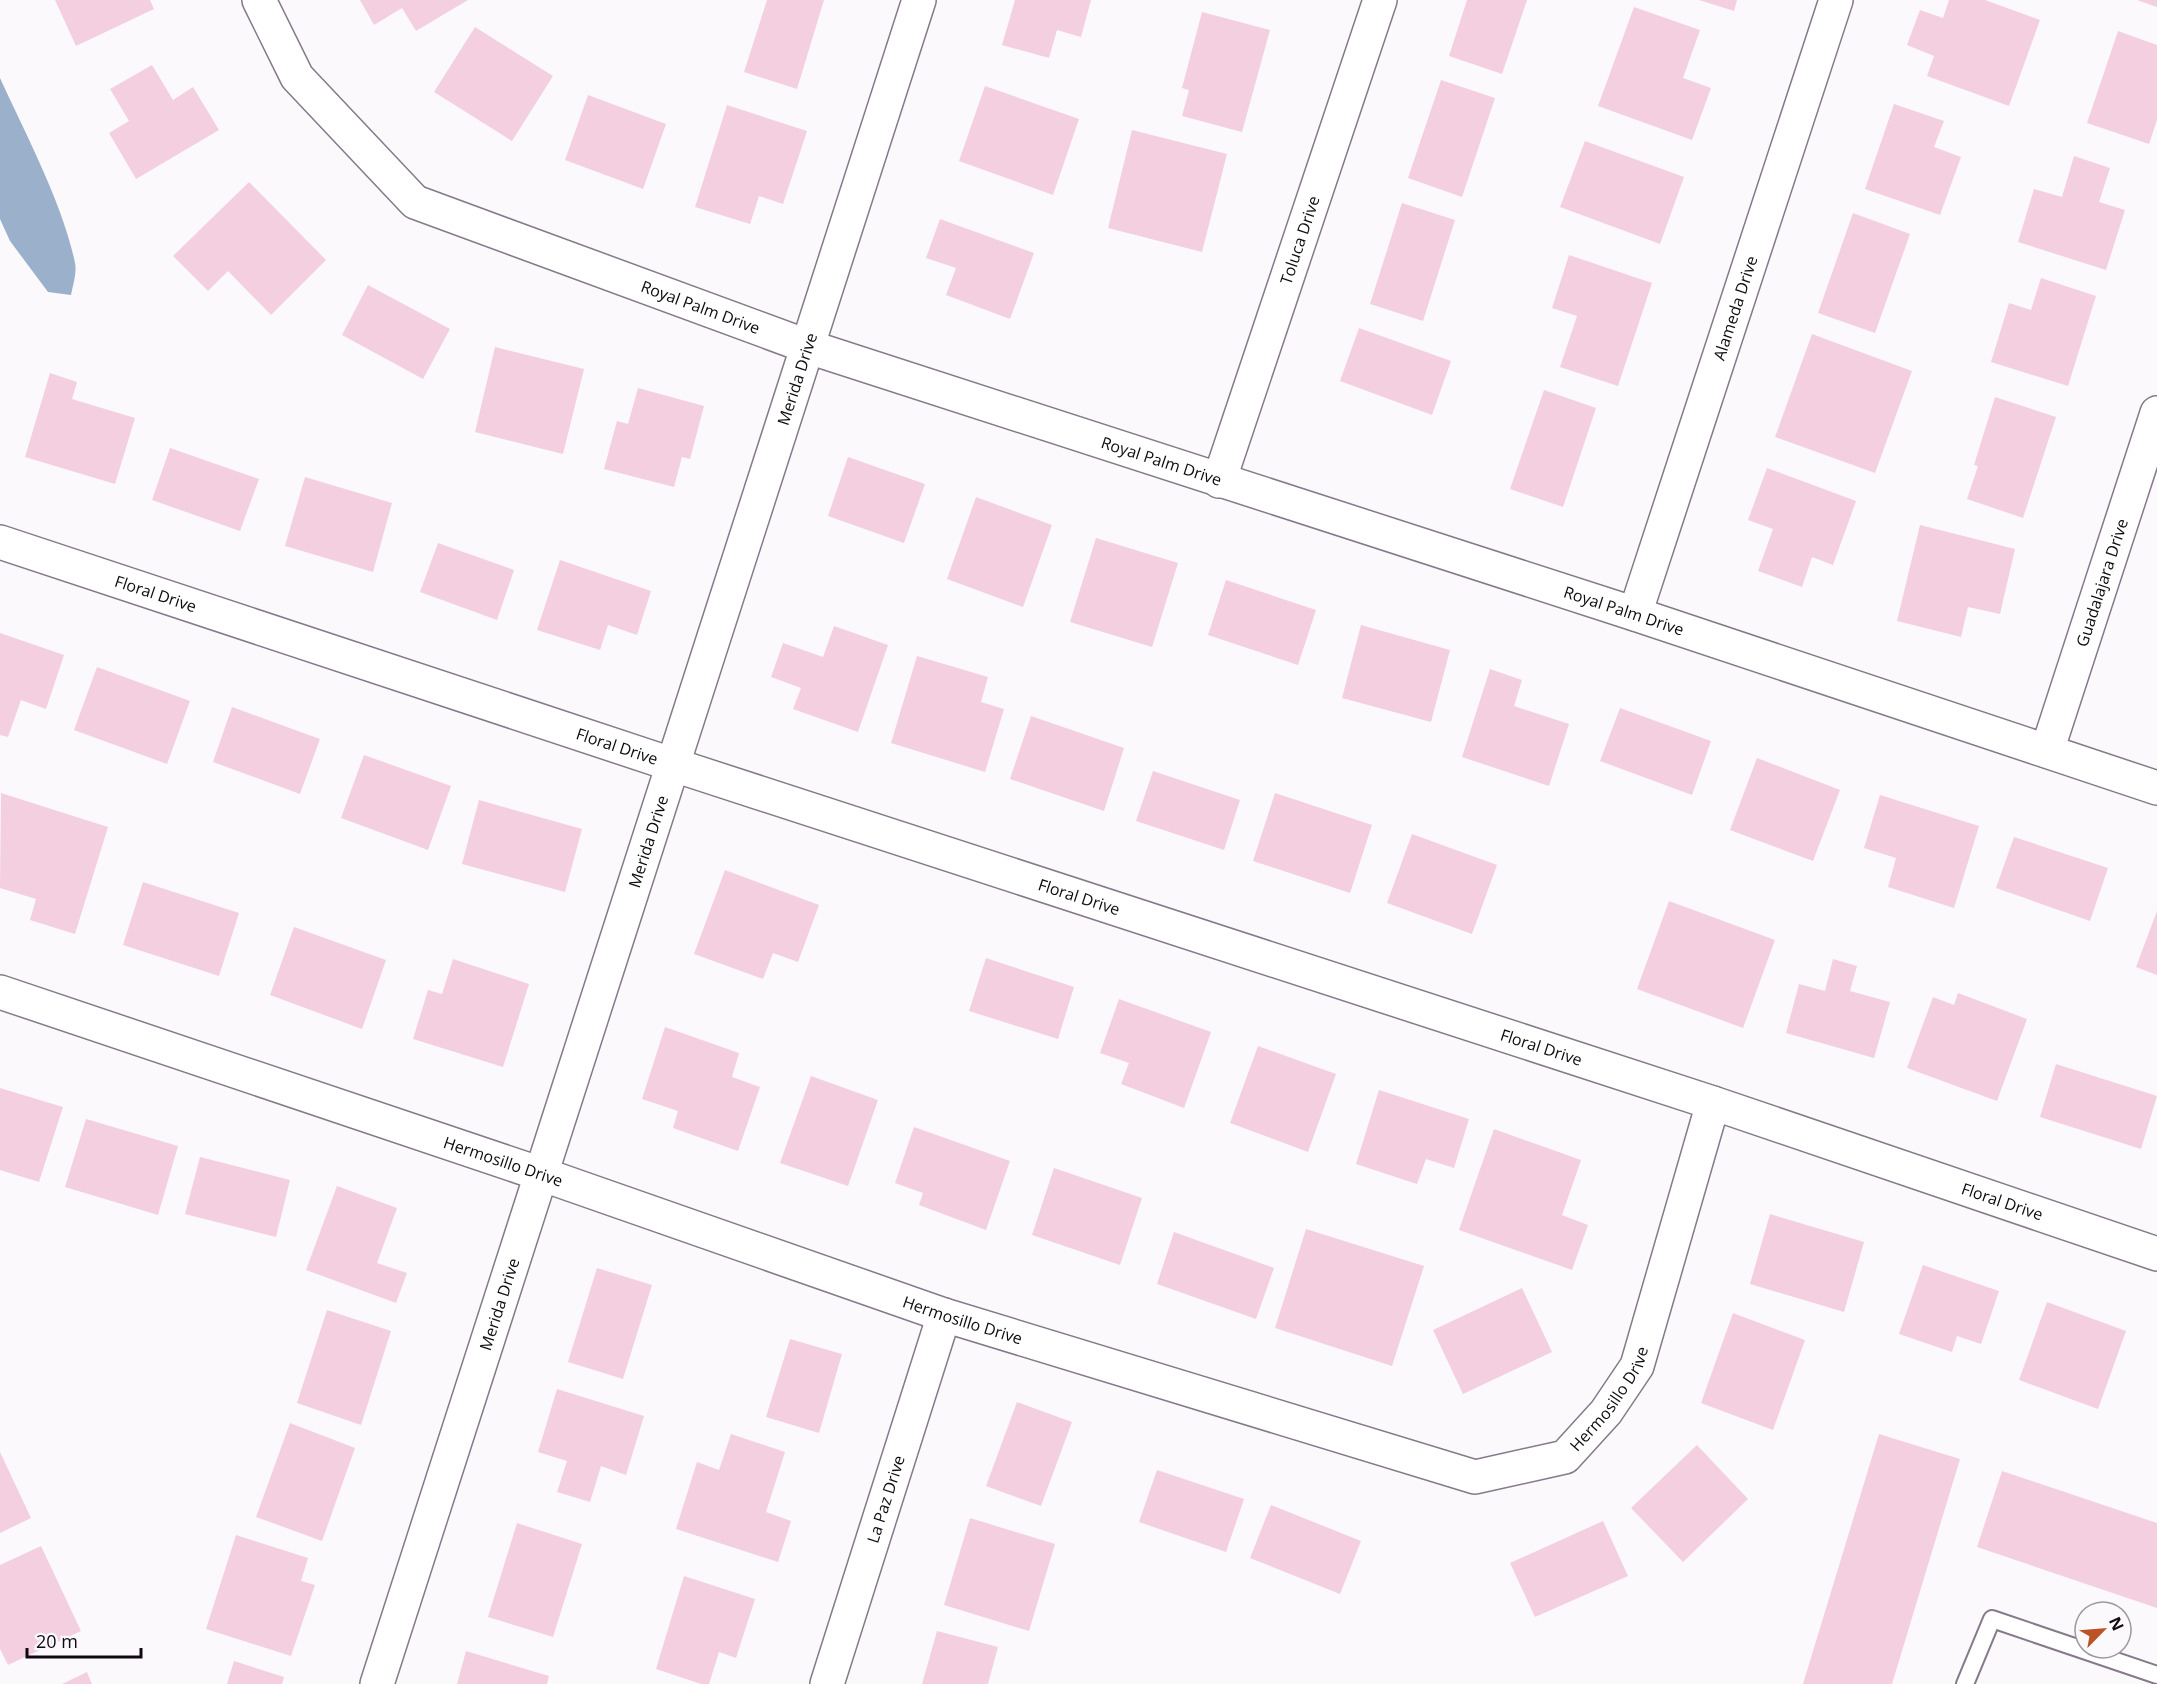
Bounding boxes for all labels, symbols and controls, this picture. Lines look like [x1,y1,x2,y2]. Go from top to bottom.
street label: Toluca Drive [1275,193,1325,287]
street label: Alameda Drive [1708,253,1763,363]
street label: Royal Palm Drive [638,275,763,339]
street label: Merida Drive [772,330,822,428]
street label: Royal Palm Drive [1098,431,1224,491]
street label: Guadalajara Drive [2071,516,2133,650]
street label: Floral Drive [112,570,199,617]
street label: Royal Palm Drive [1561,581,1687,641]
street label: Floral Drive [573,722,661,770]
street label: Merida Drive [623,792,673,891]
street label: Floral Drive [1035,873,1123,920]
street label: Floral Drive [1498,1024,1585,1071]
street label: Hermosillo Drive [441,1131,566,1192]
street label: Floral Drive [1959,1177,2046,1225]
street label: Merida Drive [474,1255,524,1353]
street label: Hermosillo Drive [900,1290,1025,1349]
street label: Hermosillo Drive [1565,1344,1653,1456]
street label: La Paz Drive [861,1452,910,1546]
north arrow [2073,1600,2133,1660]
text: N [2104,1613,2129,1634]
scale bar [27,1621,141,1659]
text: 20 m [36,1629,78,1653]

